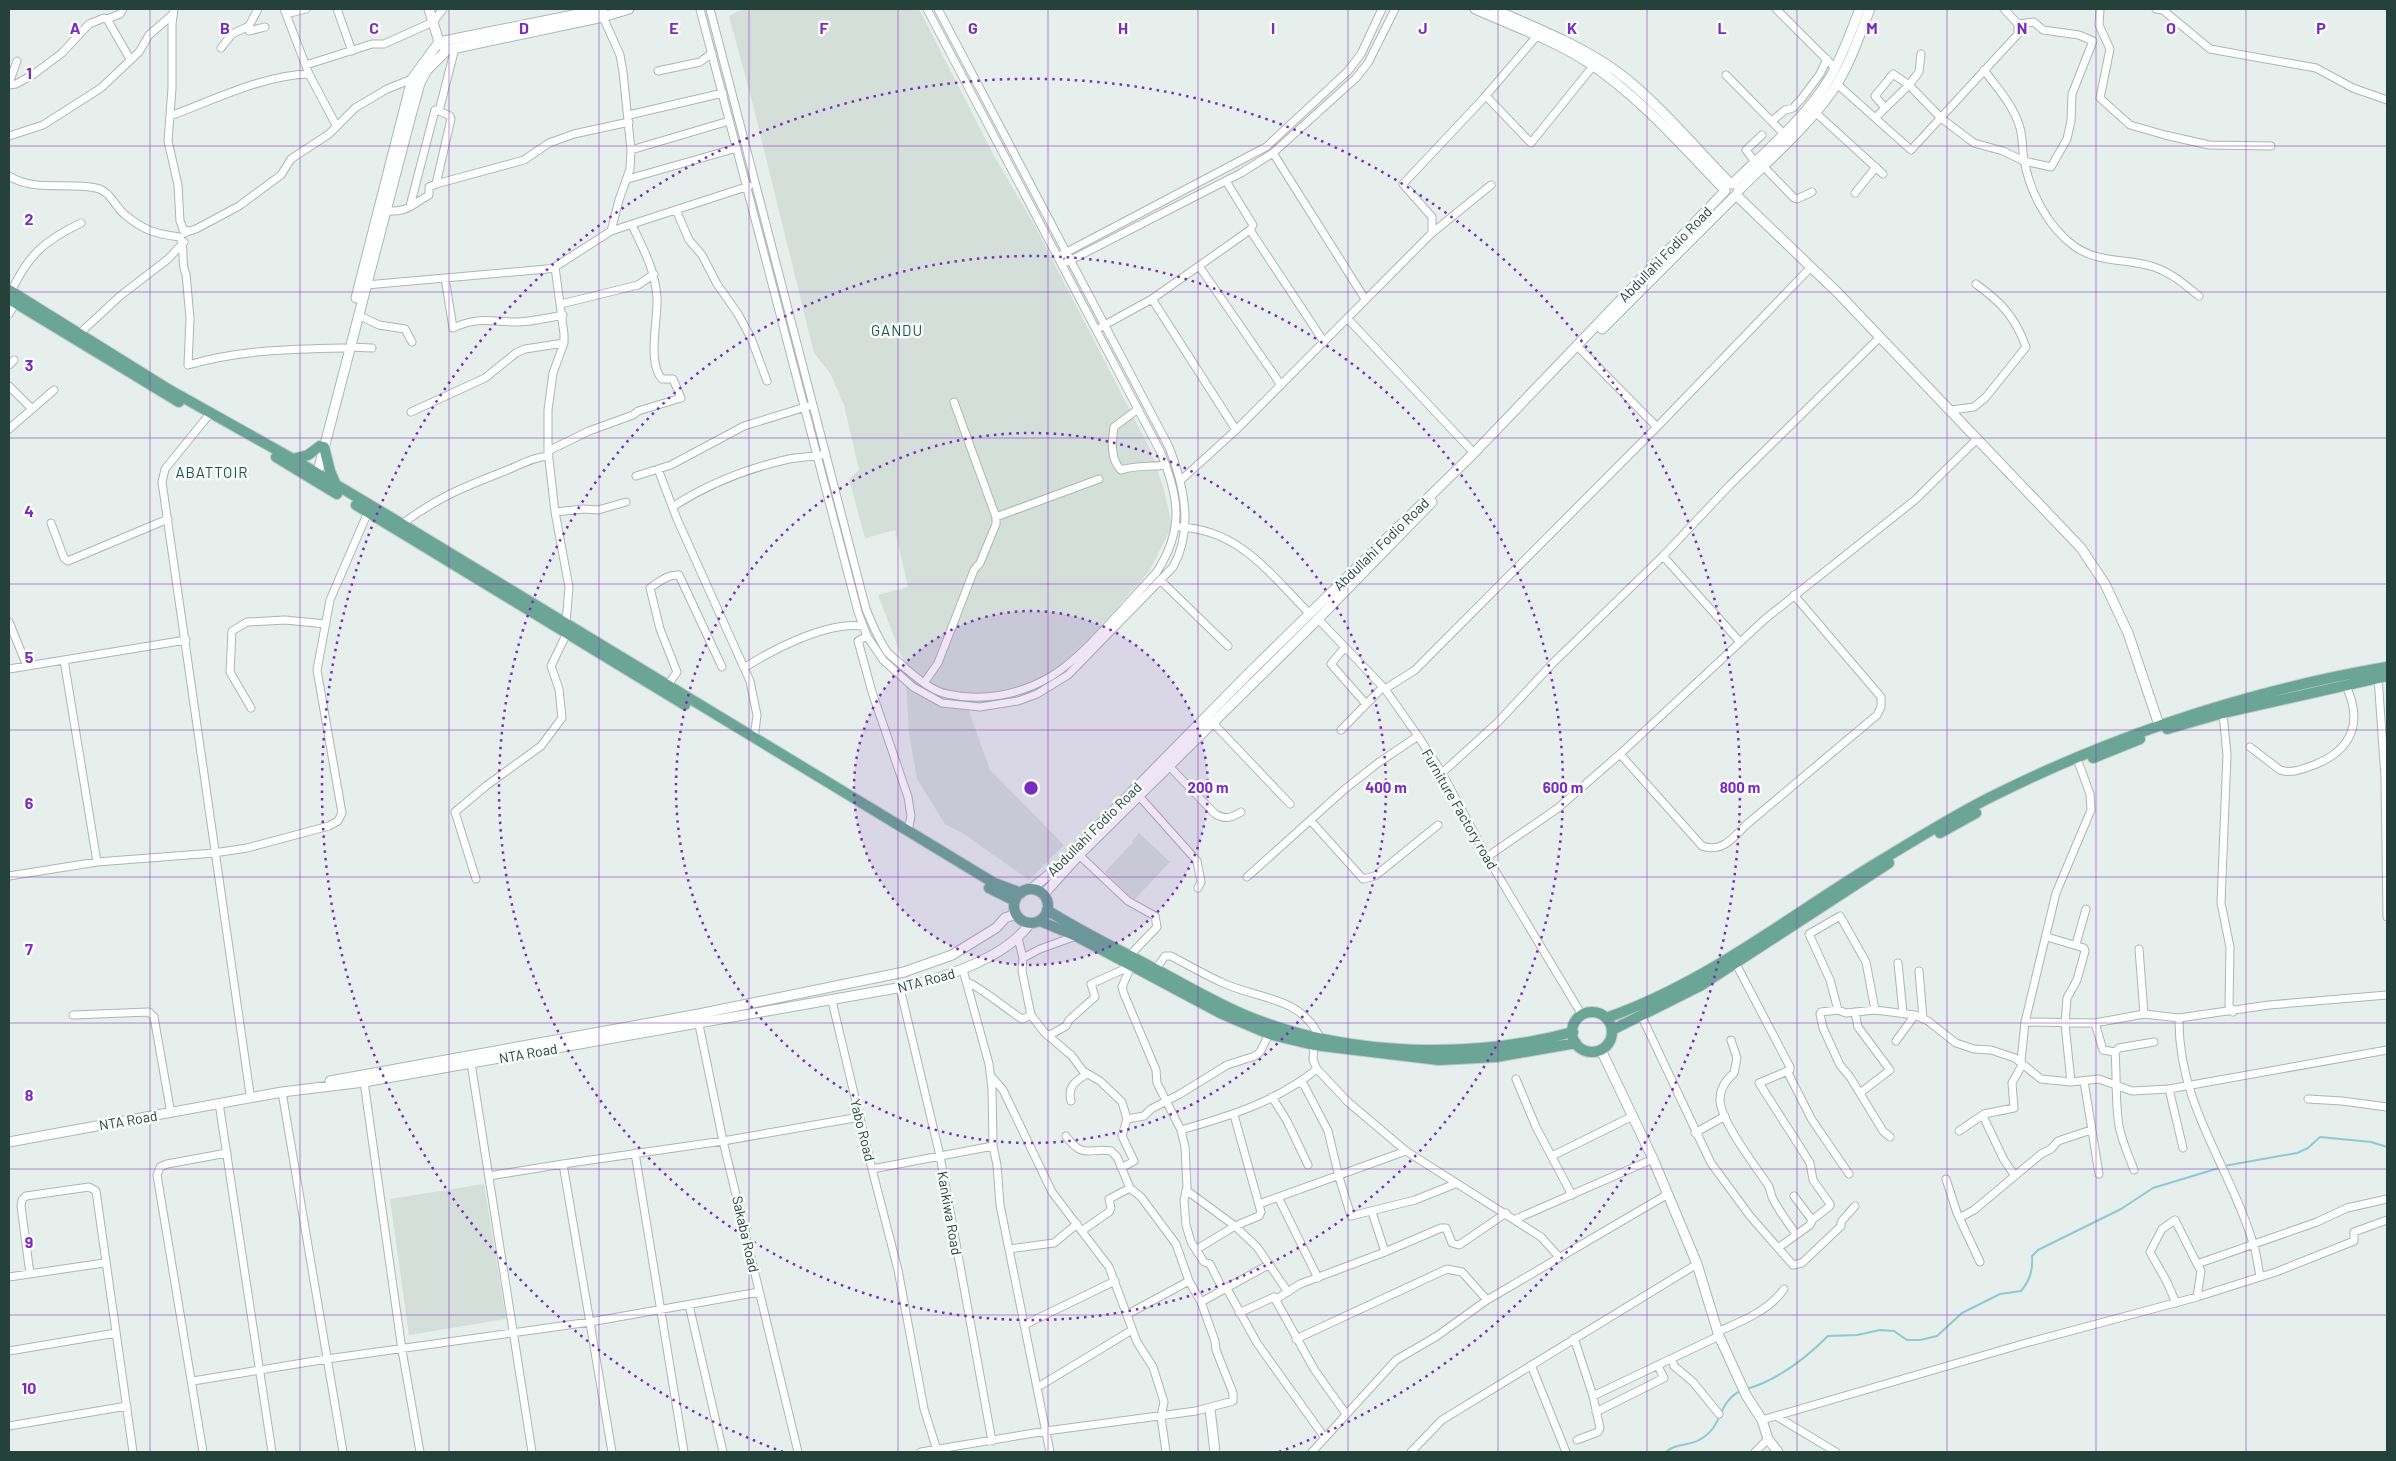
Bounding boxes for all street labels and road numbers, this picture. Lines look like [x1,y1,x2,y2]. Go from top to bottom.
street label: Abdullahi Fodio Road [1615,203,1715,305]
street label: Abdullahi Fodio Road [1330,494,1432,594]
street label: Furniture Factory road [1419,746,1501,872]
street label: Abdullahi Fodio Road [1043,778,1145,880]
street label: NTA Road [895,964,957,996]
street label: NTA Road [498,1040,558,1066]
street label: Yabo Road [847,1097,879,1163]
street label: NTA Road [98,1107,158,1133]
street label: Kankiwa Road [934,1170,966,1256]
street label: Sakaba Road [729,1194,763,1274]

